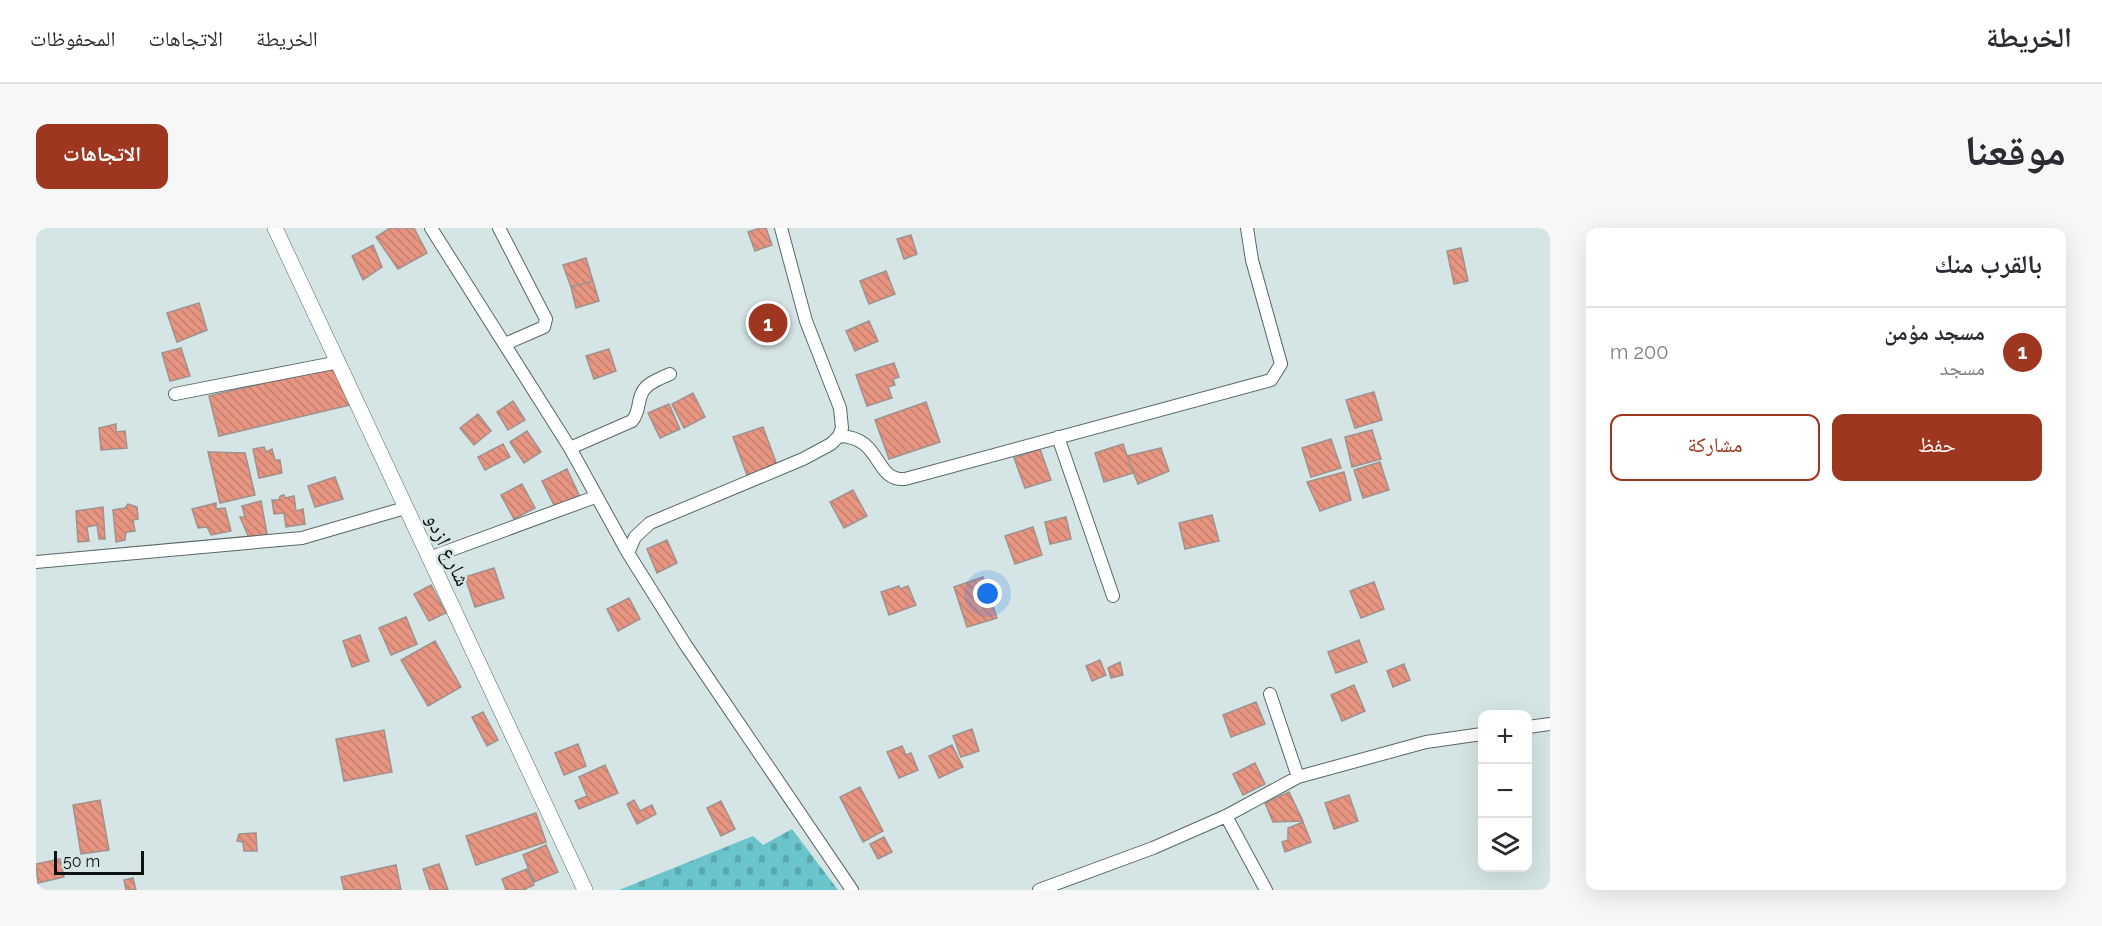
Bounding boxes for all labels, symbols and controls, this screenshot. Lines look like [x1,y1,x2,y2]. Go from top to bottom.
text: الخريطة [1986,21,2072,54]
text: المحفوظات [30,26,115,51]
text: الاتجاهات [148,26,223,51]
text: الخريطة [256,26,318,51]
button: الاتجاهات [36,124,168,189]
text: موقعنا [1965,126,2066,175]
text: بالقرب منك [1934,249,2042,279]
pin: 1 [748,300,788,346]
text: مسجد مؤمن [1884,319,1985,345]
text: 200 m [1610,340,1668,364]
text: 1 [2018,340,2027,364]
text: مسجد [1940,356,1985,380]
button: مشاركة [1610,414,1820,481]
button: حفظ [1832,414,2042,481]
street label: شارع ازدو [420,510,476,590]
your location [973,579,1002,608]
map controls [1478,710,1532,872]
button: + [1478,710,1532,764]
button: − [1478,764,1532,818]
button: layers [1478,818,1532,872]
scale bar [54,848,144,876]
text: 50 m [63,852,100,871]

